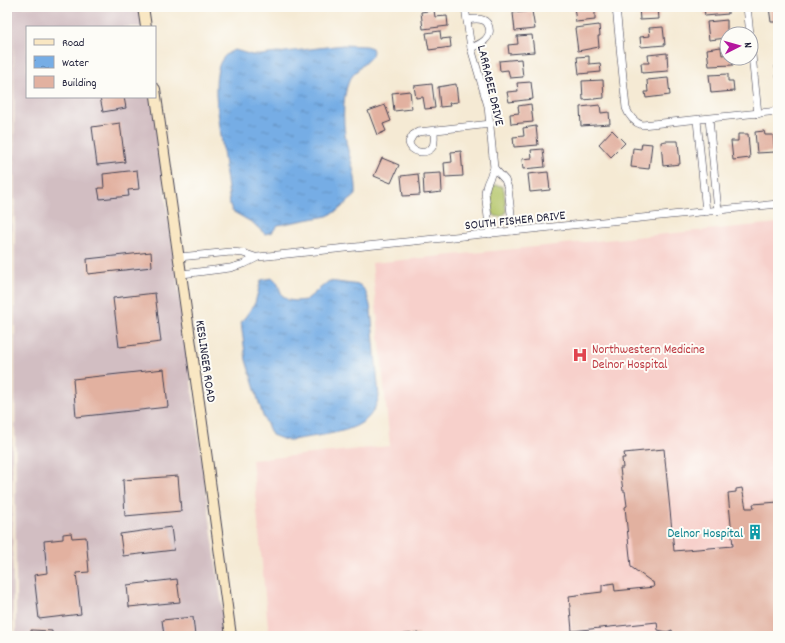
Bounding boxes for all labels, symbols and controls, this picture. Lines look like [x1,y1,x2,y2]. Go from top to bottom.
legend [26,26,156,98]
north arrow [719,26,759,66]
text: Road [62,35,84,52]
text: N [739,42,755,49]
street label: LARRABEE DRIVE [471,43,508,128]
text: Water [62,55,89,72]
text: Building [62,75,97,92]
street label: SOUTH FISHER DRIVE [464,207,567,236]
street label: KESLINGER ROAD [189,319,220,404]
place label: Northwestern Medicine Delnor Hospital [592,341,705,375]
hospital icon: Northwestern Medicine Delnor Hospital [571,346,589,364]
building icon: Delnor Hospital [746,523,764,541]
place label: Delnor Hospital [668,525,743,544]

